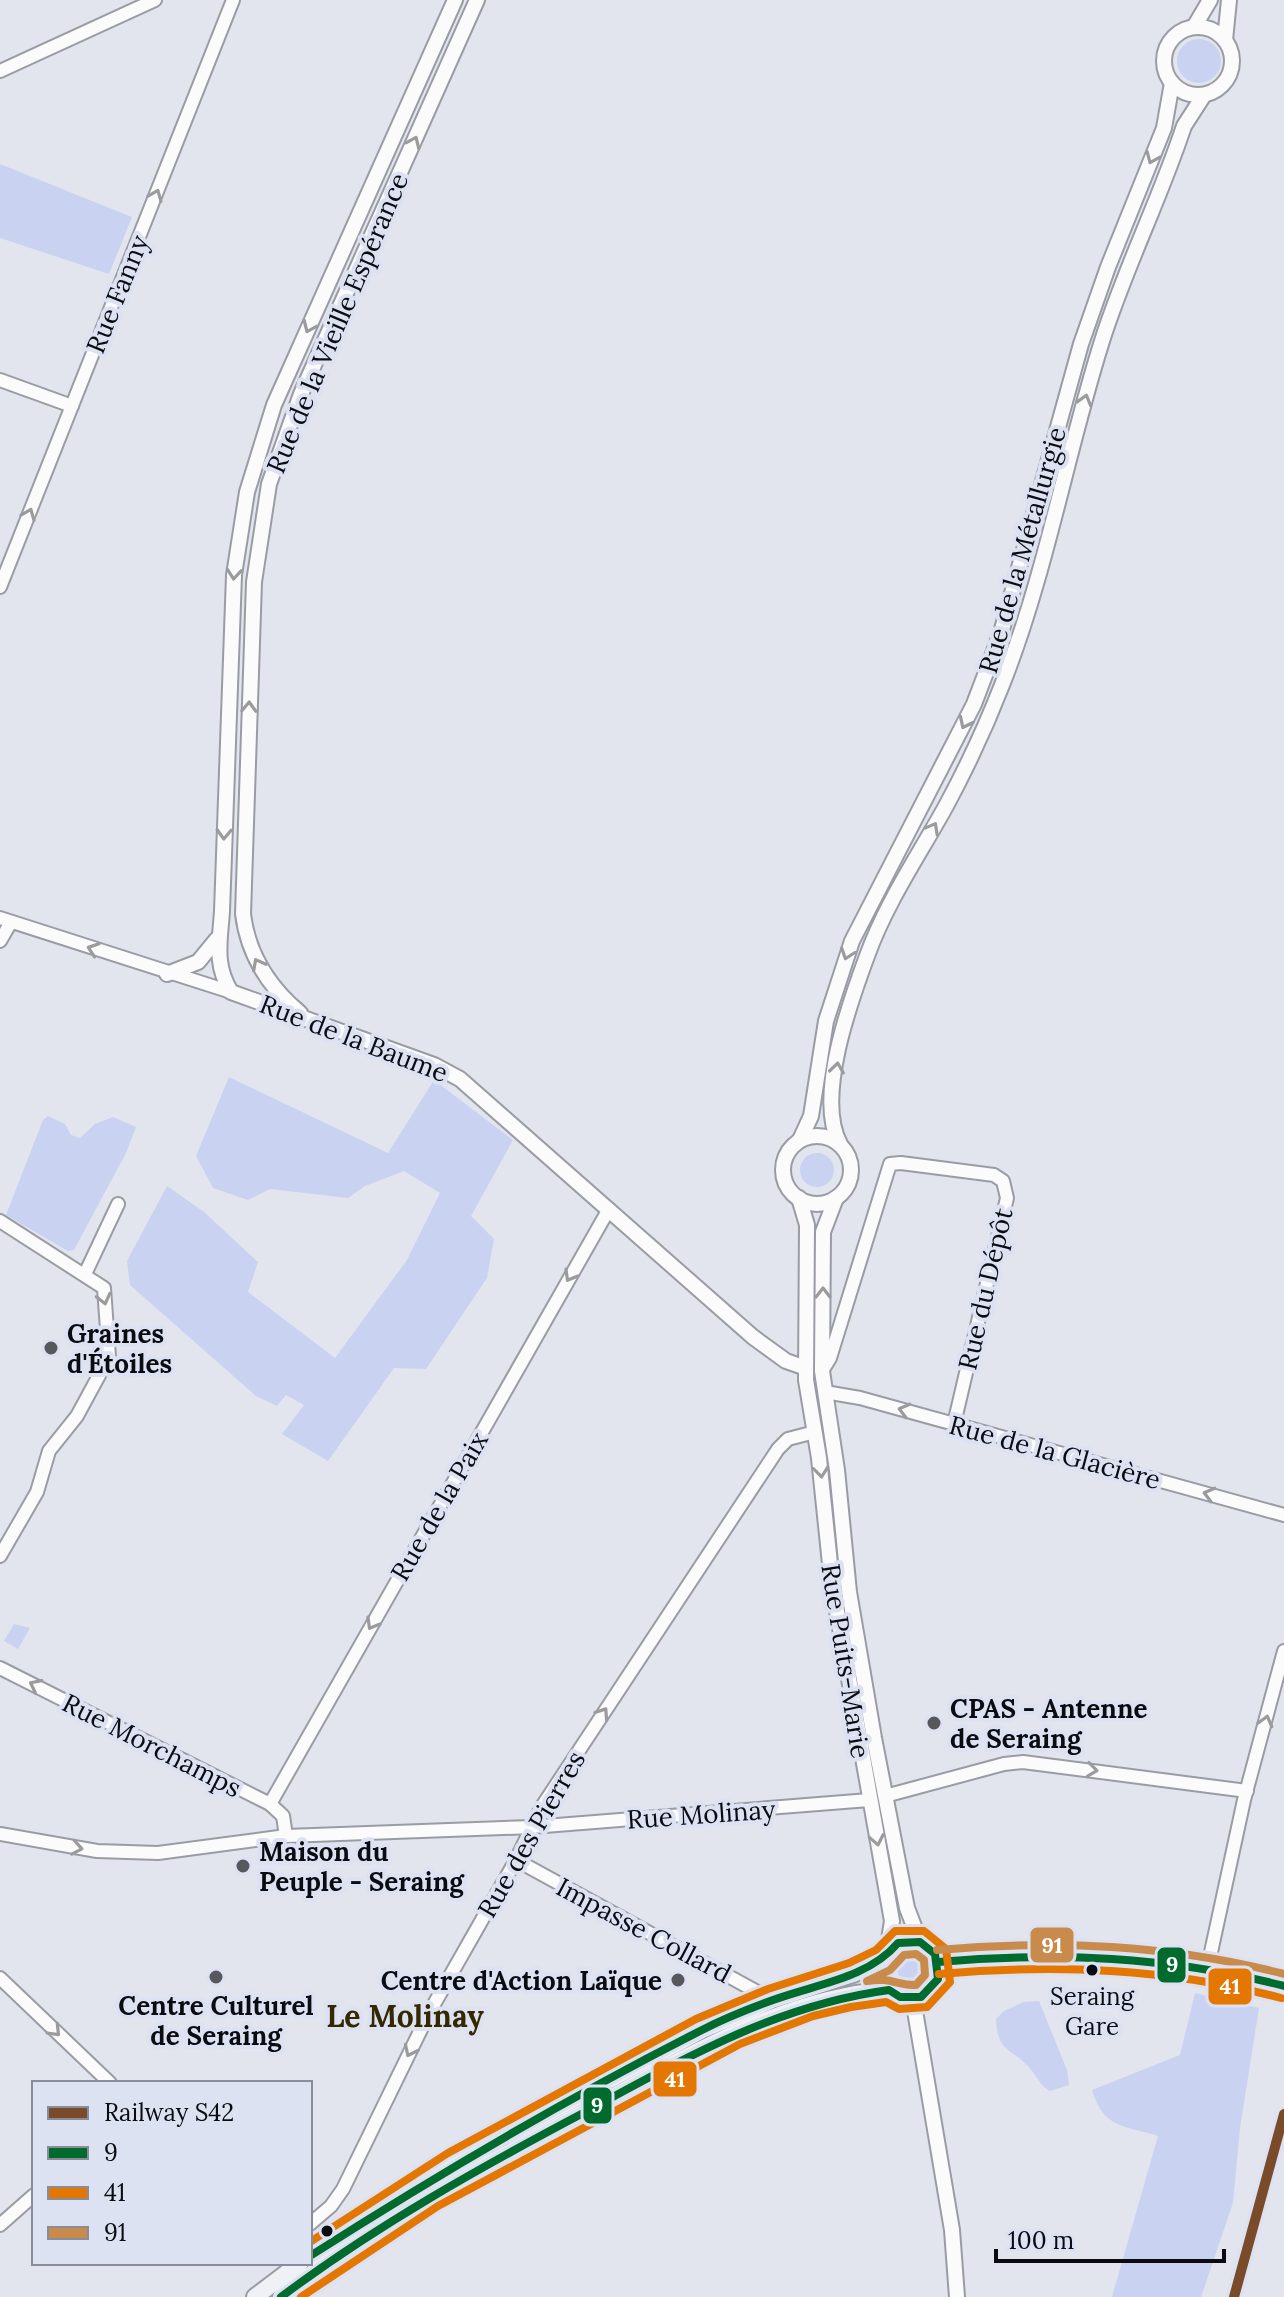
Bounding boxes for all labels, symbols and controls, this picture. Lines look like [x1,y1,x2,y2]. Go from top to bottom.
one-way arrow [404,136,420,150]
one-way arrow [1146,150,1162,164]
street label: Rue de la Vieille Espérance [259,168,415,478]
one-way arrow [146,189,163,203]
street label: Rue Fanny [78,230,156,358]
one-way arrow [303,318,319,333]
one-way arrow [1076,394,1092,408]
street label: Rue de la Métallurgie [971,423,1073,677]
one-way arrow [19,508,36,522]
one-way arrow [226,568,243,581]
one-way arrow [241,700,258,713]
one-way arrow [959,714,975,729]
one-way arrow [923,823,939,837]
one-way arrow [216,828,233,841]
one-way arrow [87,942,100,958]
one-way arrow [840,946,857,960]
one-way arrow [253,957,268,972]
street label: Rue de la Baume [255,987,453,1089]
one-way arrow [828,1061,845,1074]
street label: Rue du Dépôt [950,1205,1020,1373]
one-way arrow [564,1267,580,1282]
one-way arrow [814,1286,832,1299]
one-way arrow [95,1291,112,1305]
place label: Graines d'Étoiles [67,1317,172,1380]
marker: Graines d'Étoiles [42,1339,60,1357]
one-way arrow [897,1403,911,1420]
street label: Rue de la Glacière [946,1408,1164,1496]
street label: Rue de la Paix [383,1425,495,1586]
one-way arrow [813,1466,830,1479]
one-way arrow [1202,1487,1216,1503]
street label: Rue Puits-Marie [814,1562,878,1760]
one-way arrow [366,1615,382,1630]
one-way arrow [29,1680,44,1695]
street label: Rue Morchamps [57,1686,247,1804]
place label: CPAS - Antenne de Seraing [950,1692,1147,1755]
one-way arrow [593,1708,608,1722]
marker: CPAS - Antenne de Seraing [925,1714,943,1732]
one-way arrow [1256,1714,1273,1728]
street label: Rue des Pierres [470,1745,592,1923]
one-way arrow [1085,1762,1098,1779]
street label: Rue Molinay [626,1792,777,1836]
one-way arrow [868,1833,885,1846]
place label: Maison du Peuple - Seraing [259,1835,465,1898]
one-way arrow [70,1838,84,1855]
marker: Maison du Peuple - Seraing [234,1857,252,1875]
street label: Impasse Collard [551,1870,737,1990]
line badge: 91 [1029,1926,1075,1964]
text: 91 [1041,1931,1063,1959]
line badge: 9 [1156,1946,1187,1984]
text: 9 [1166,1950,1178,1978]
marker: Seraing Gare [1084,1962,1100,1978]
place label: Centre d'Action Laïque [381,1964,662,1997]
line badge: 41 [1207,1967,1253,2006]
marker: Centre Culturel de Seraing [207,1968,225,1986]
marker: Centre d'Action Laïque [669,1971,687,1989]
text: 41 [1220,1972,1241,2000]
place label: Seraing Gare [1050,1981,1135,2042]
place label: Centre Culturel de Seraing [118,1989,314,2052]
district label: Le Molinay [326,1997,484,2036]
one-way arrow [46,2021,60,2036]
one-way arrow [405,2042,420,2057]
line badge: 41 [652,2060,698,2098]
text: 41 [665,2065,686,2093]
legend [32,2081,312,2265]
line badge: 9 [582,2086,613,2125]
text: 9 [591,2091,603,2119]
text: Railway S42 [104,2097,234,2128]
text: 9 [104,2137,118,2168]
text: 41 [104,2177,126,2208]
scale bar [996,2213,1224,2263]
text: 91 [104,2217,127,2248]
unlabelled marker [319,2223,335,2239]
text: 100 m [1008,2225,1074,2256]

